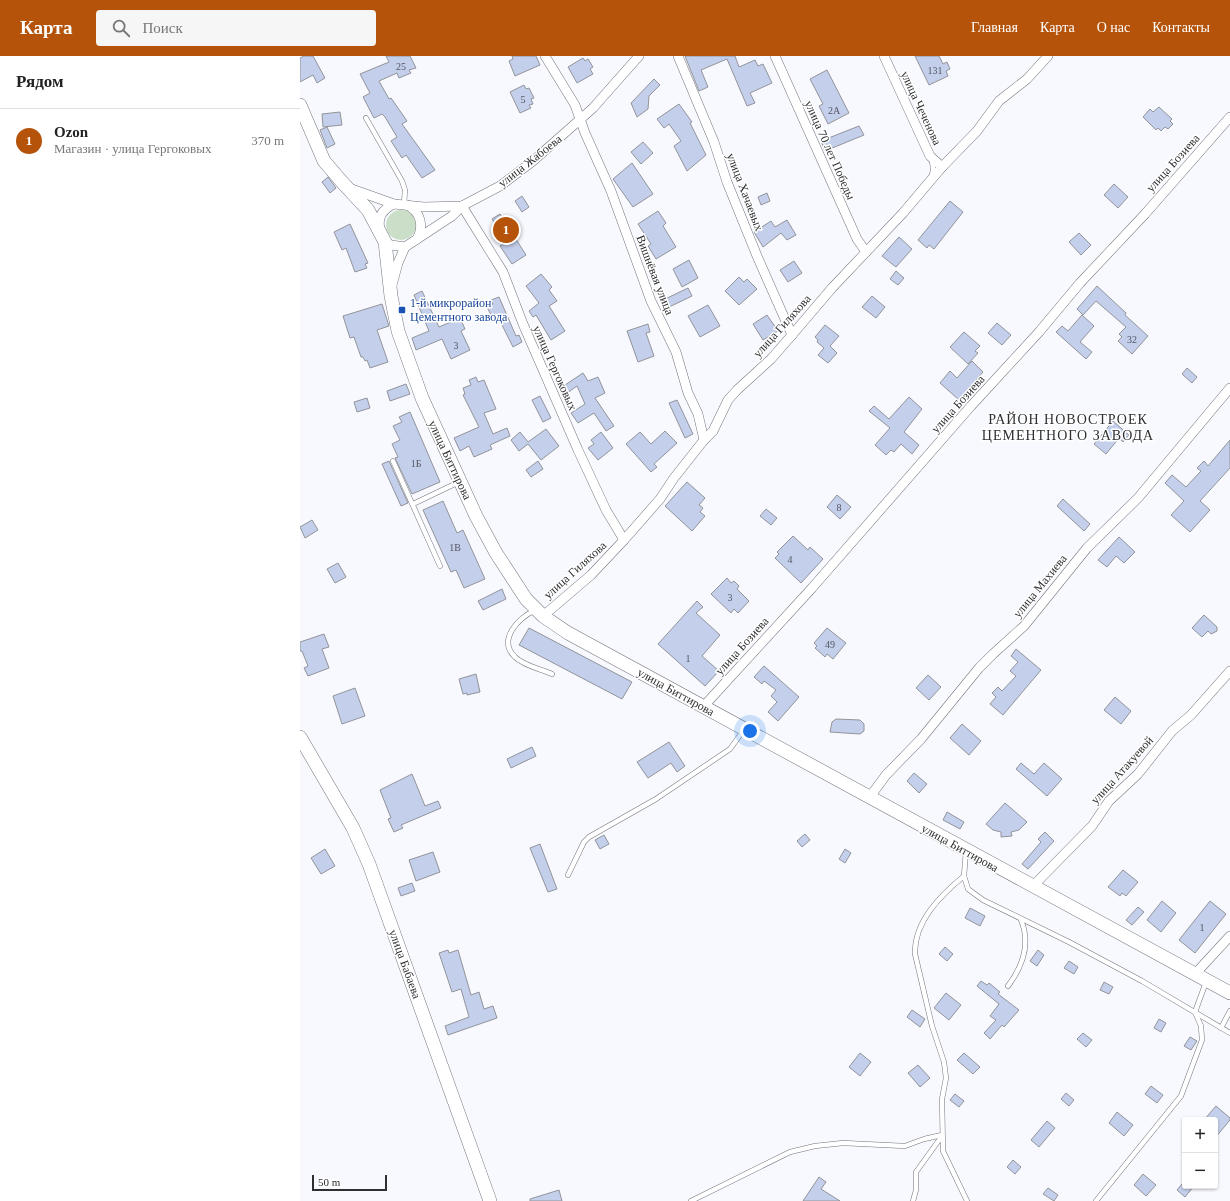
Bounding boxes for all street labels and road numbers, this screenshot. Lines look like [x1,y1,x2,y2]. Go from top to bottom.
street label: улица Чеченова [898,69,945,148]
street label: улица 70 лет Победы [802,98,858,202]
street label: улица Жабоева [495,131,565,190]
street label: улица Бозиева [1143,131,1203,195]
street label: улица Хачаевых [724,151,766,233]
street label: Вишнёвая улица [633,233,677,318]
street label: улица Гиляхова [750,291,814,360]
street label: улица Гергоковых [530,323,580,413]
street label: улица Бозиева [928,372,988,436]
street label: улица Биттирова [426,418,475,502]
street label: улица Гиляхова [541,538,610,602]
street label: улица Махиева [1010,551,1070,620]
street label: улица Бозиева [712,614,772,678]
street label: улица Биттирова [635,665,717,719]
street label: улица Атакуевой [1088,733,1156,807]
street label: улица Биттирова [919,821,1001,875]
street label: улица Бабаева [386,928,424,1001]

